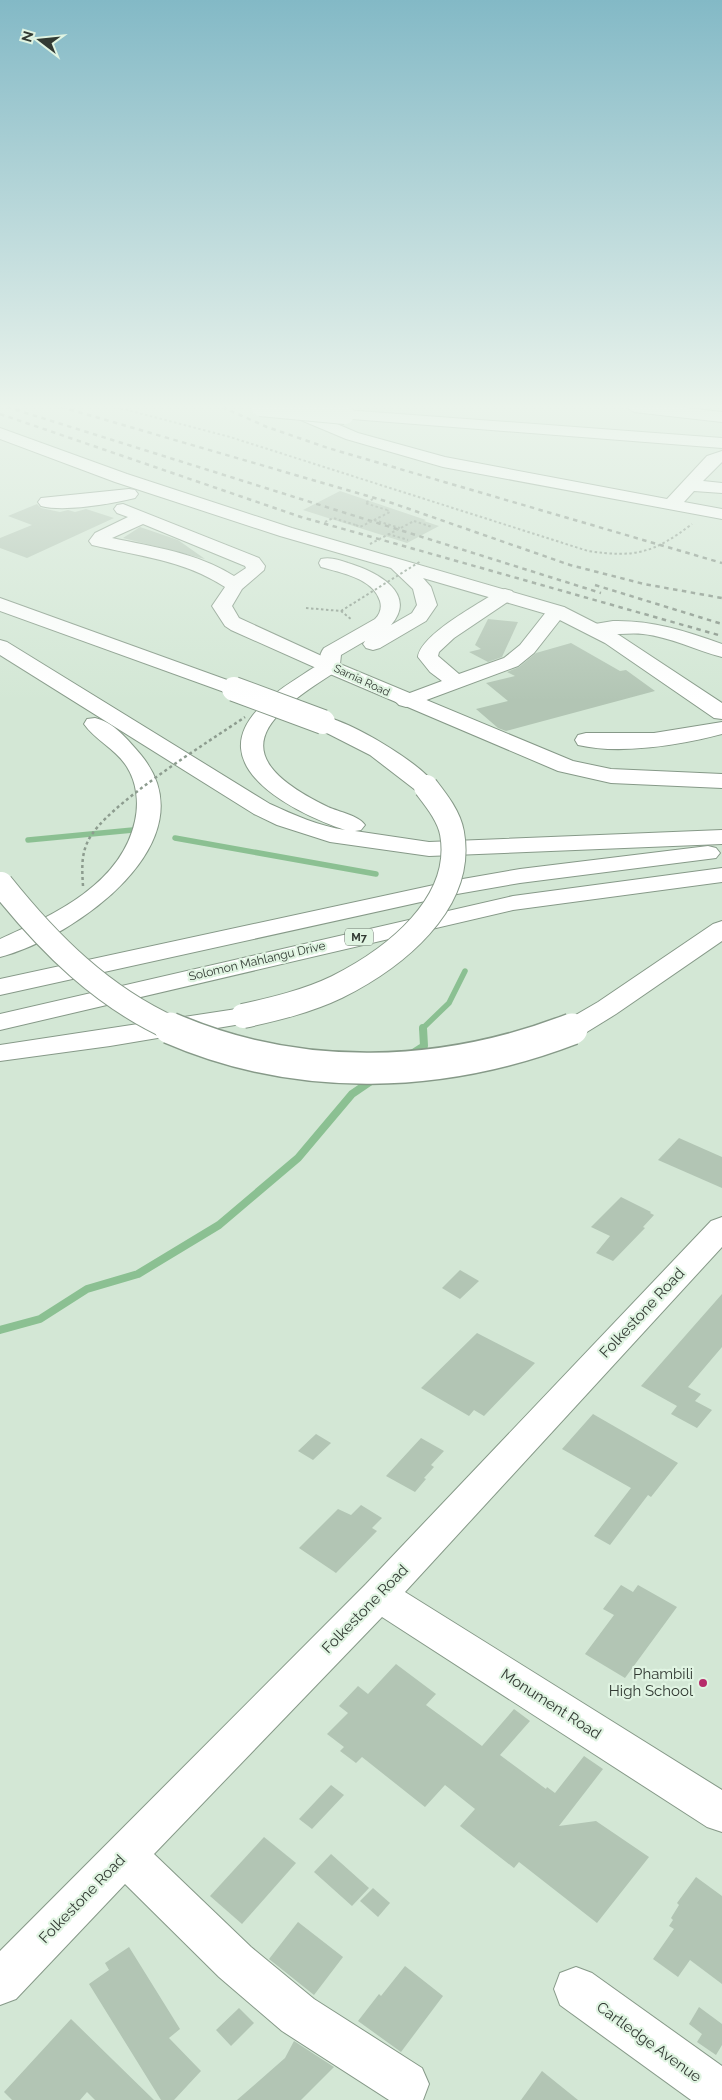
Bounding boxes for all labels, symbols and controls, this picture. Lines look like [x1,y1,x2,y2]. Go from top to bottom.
north arrow [15,15,65,65]
text: N [18,29,37,44]
street label: Sarnia Road [332,662,392,699]
road number: M7 [345,929,373,946]
street label: Solomon Mahlangu Drive [187,938,327,984]
street label: Folkestone Road [596,1264,688,1362]
street label: Folkestone Road [318,1561,412,1657]
street label: Monument Road [498,1665,604,1743]
place label: Phambili High School [609,1665,694,1700]
marker: Phambili High School [697,1677,709,1689]
street label: Folkestone Road [35,1851,129,1947]
street label: Cartledge Avenue [593,1998,705,2086]

